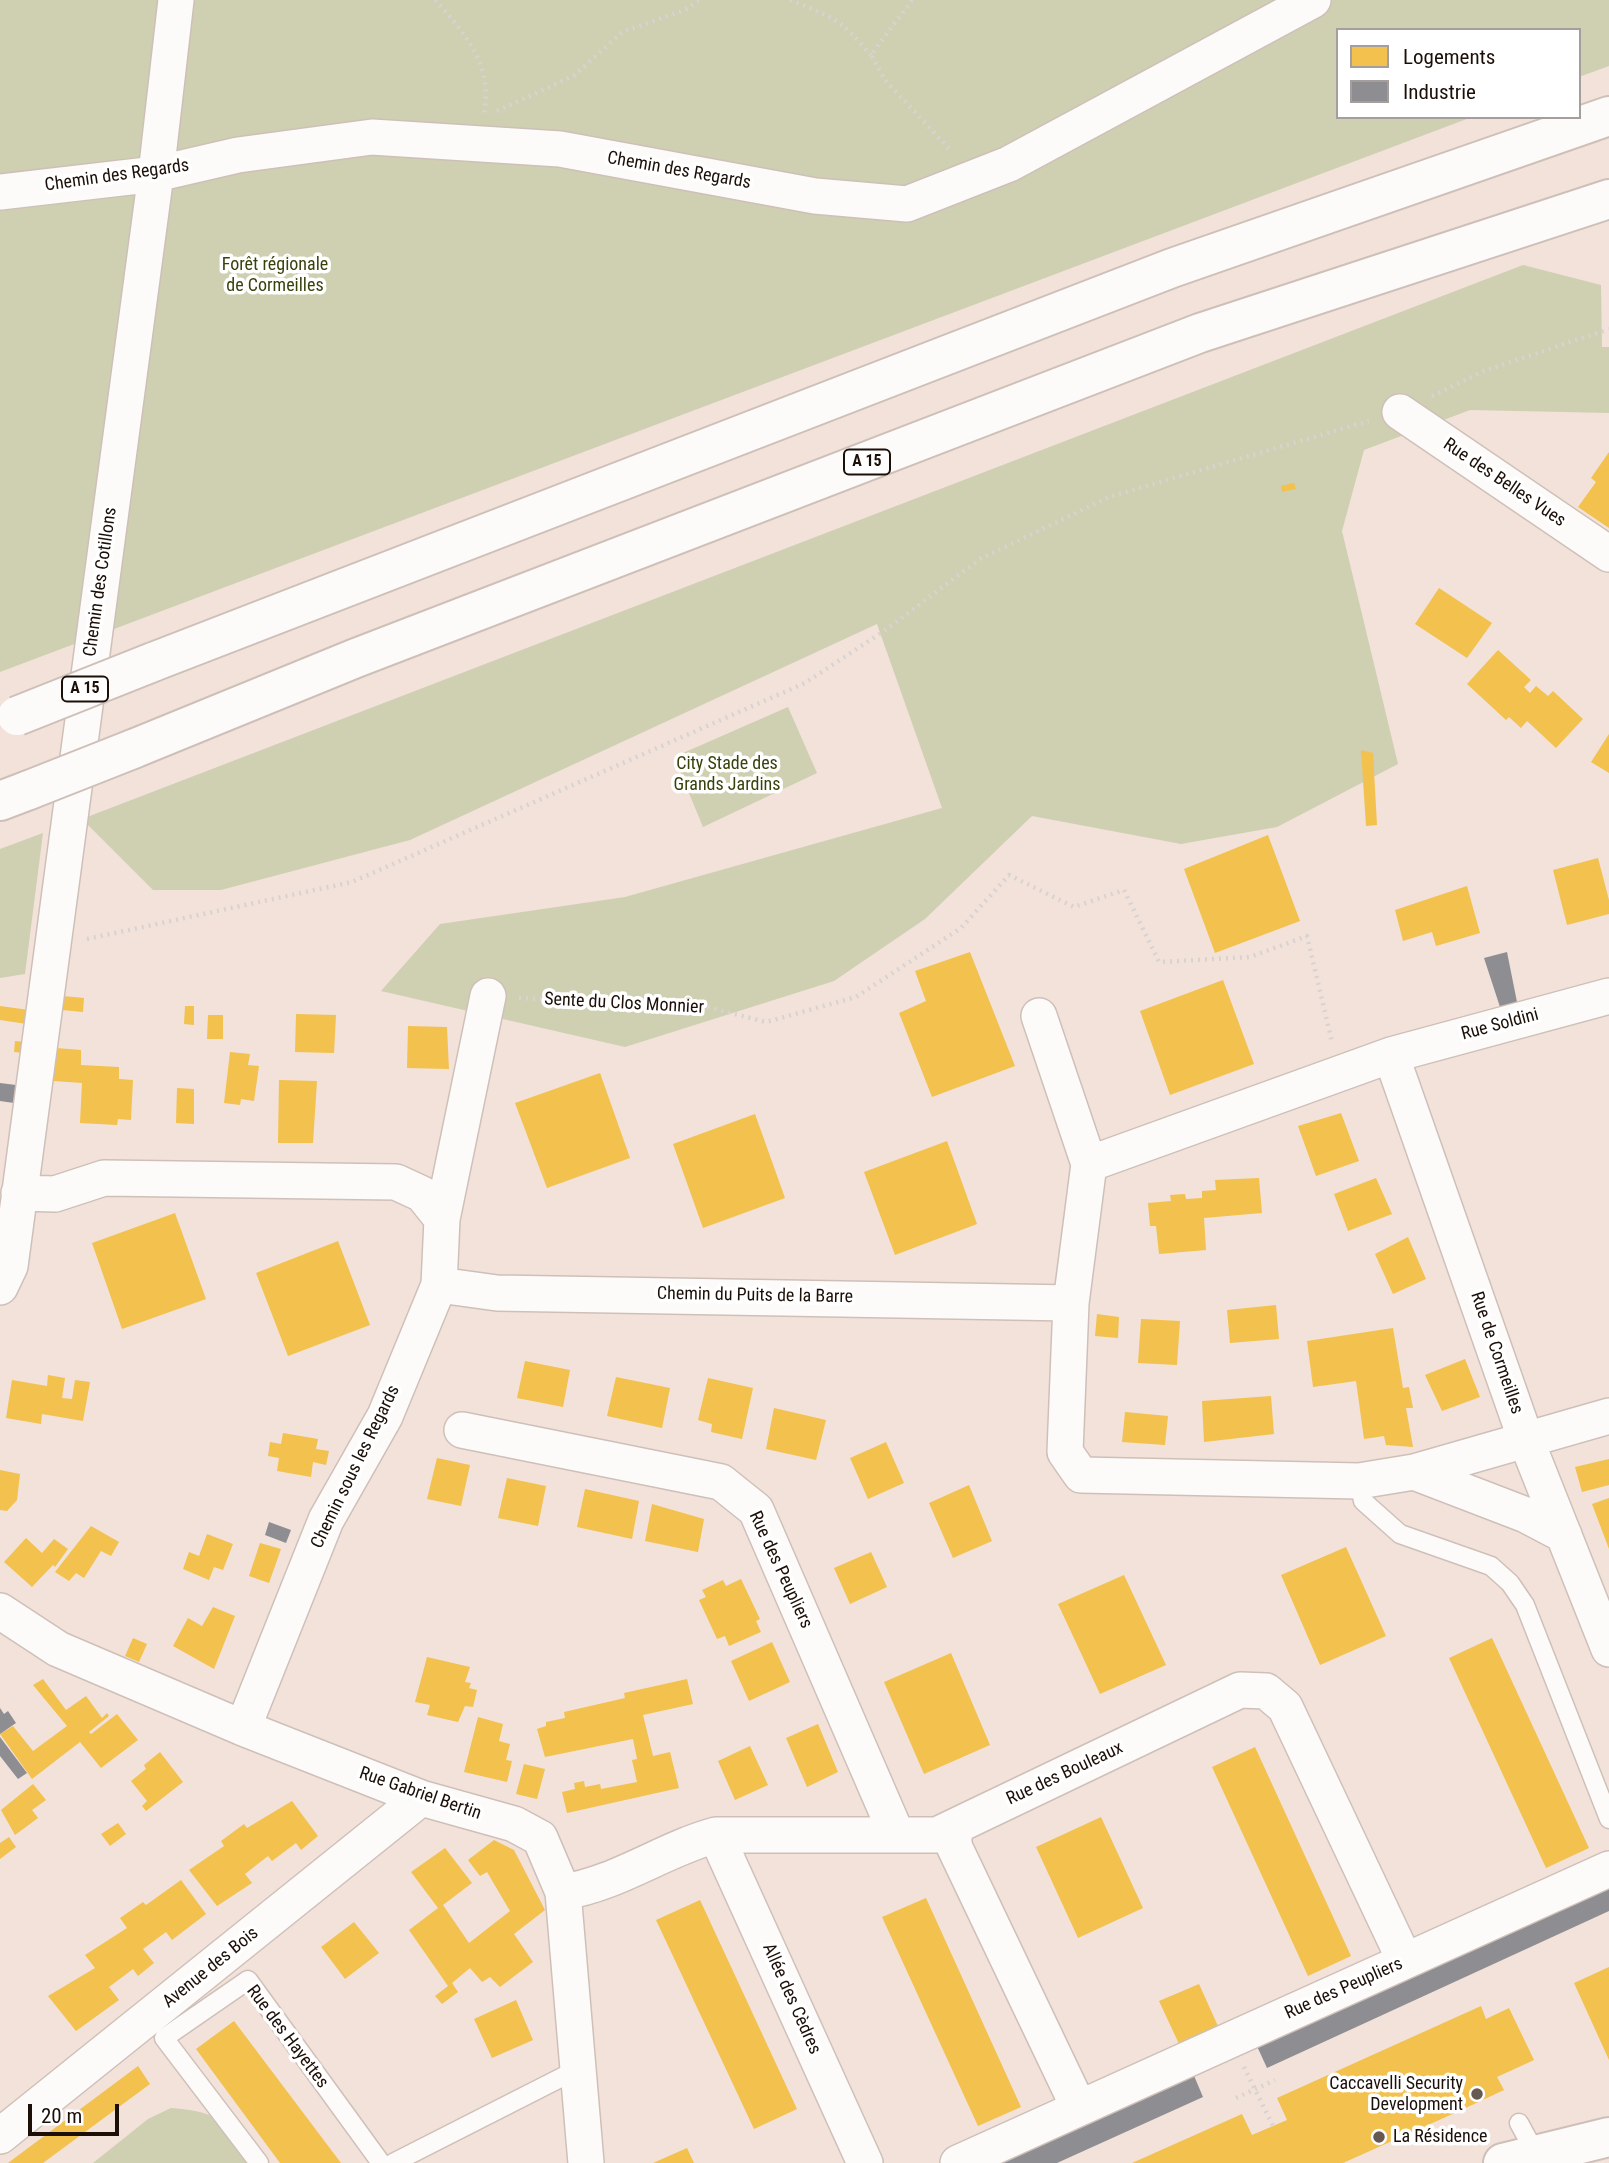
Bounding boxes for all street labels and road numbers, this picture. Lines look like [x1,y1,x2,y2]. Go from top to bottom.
street label: Chemin des Regards [605,148,753,194]
street label: Chemin des Regards [43,155,191,197]
street label: Rue des Belles Vues [1439,434,1569,532]
road number: A 15 [844,449,890,475]
street label: Chemin des Cotillons [80,506,122,658]
road number: A 15 [62,676,108,702]
street label: Sente du Clos Monnier [544,989,704,1019]
street label: Rue Soldini [1459,1004,1541,1046]
street label: Chemin du Puits de la Barre [657,1283,853,1309]
street label: Rue de Cormeilles [1465,1289,1527,1417]
street label: Chemin sous les Regards [307,1382,405,1552]
street label: Rue des Peupliers [743,1508,817,1632]
street label: Rue des Bouleaux [1003,1738,1127,1810]
street label: Rue Gabriel Bertin [356,1763,484,1825]
street label: Avenue des Bois [159,1923,263,2013]
street label: Allée des Cèdres [757,1940,825,2058]
street label: Rue des Peupliers [1282,1953,1406,2025]
street label: Rue des Hayettes [241,1981,333,2093]

